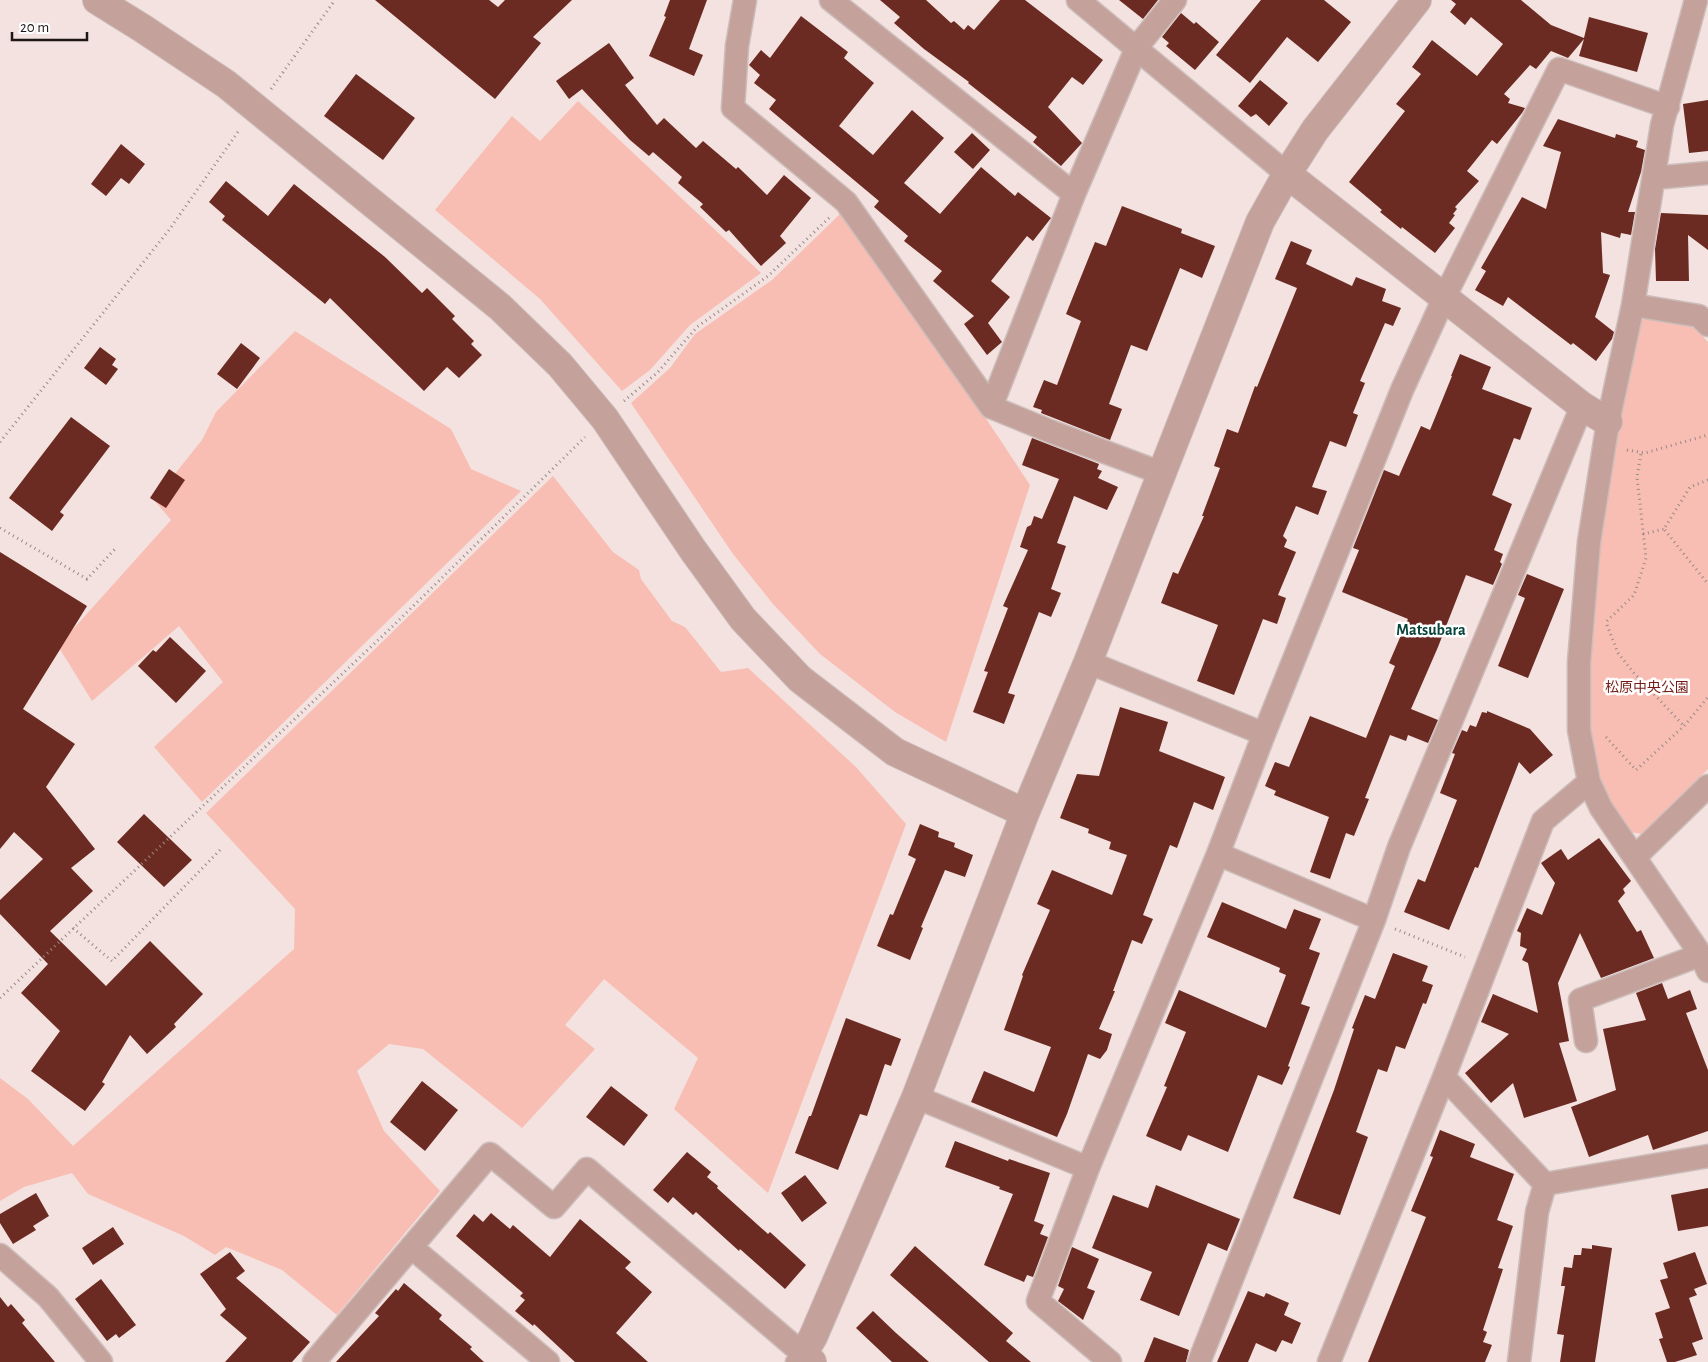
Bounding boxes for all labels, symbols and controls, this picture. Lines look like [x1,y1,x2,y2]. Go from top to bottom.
scale bar [12,10,88,42]
text: 20 m [20,20,49,35]
district label: Matsubara [1396,622,1466,638]
park label: 松原中央公園 [1605,680,1689,695]

